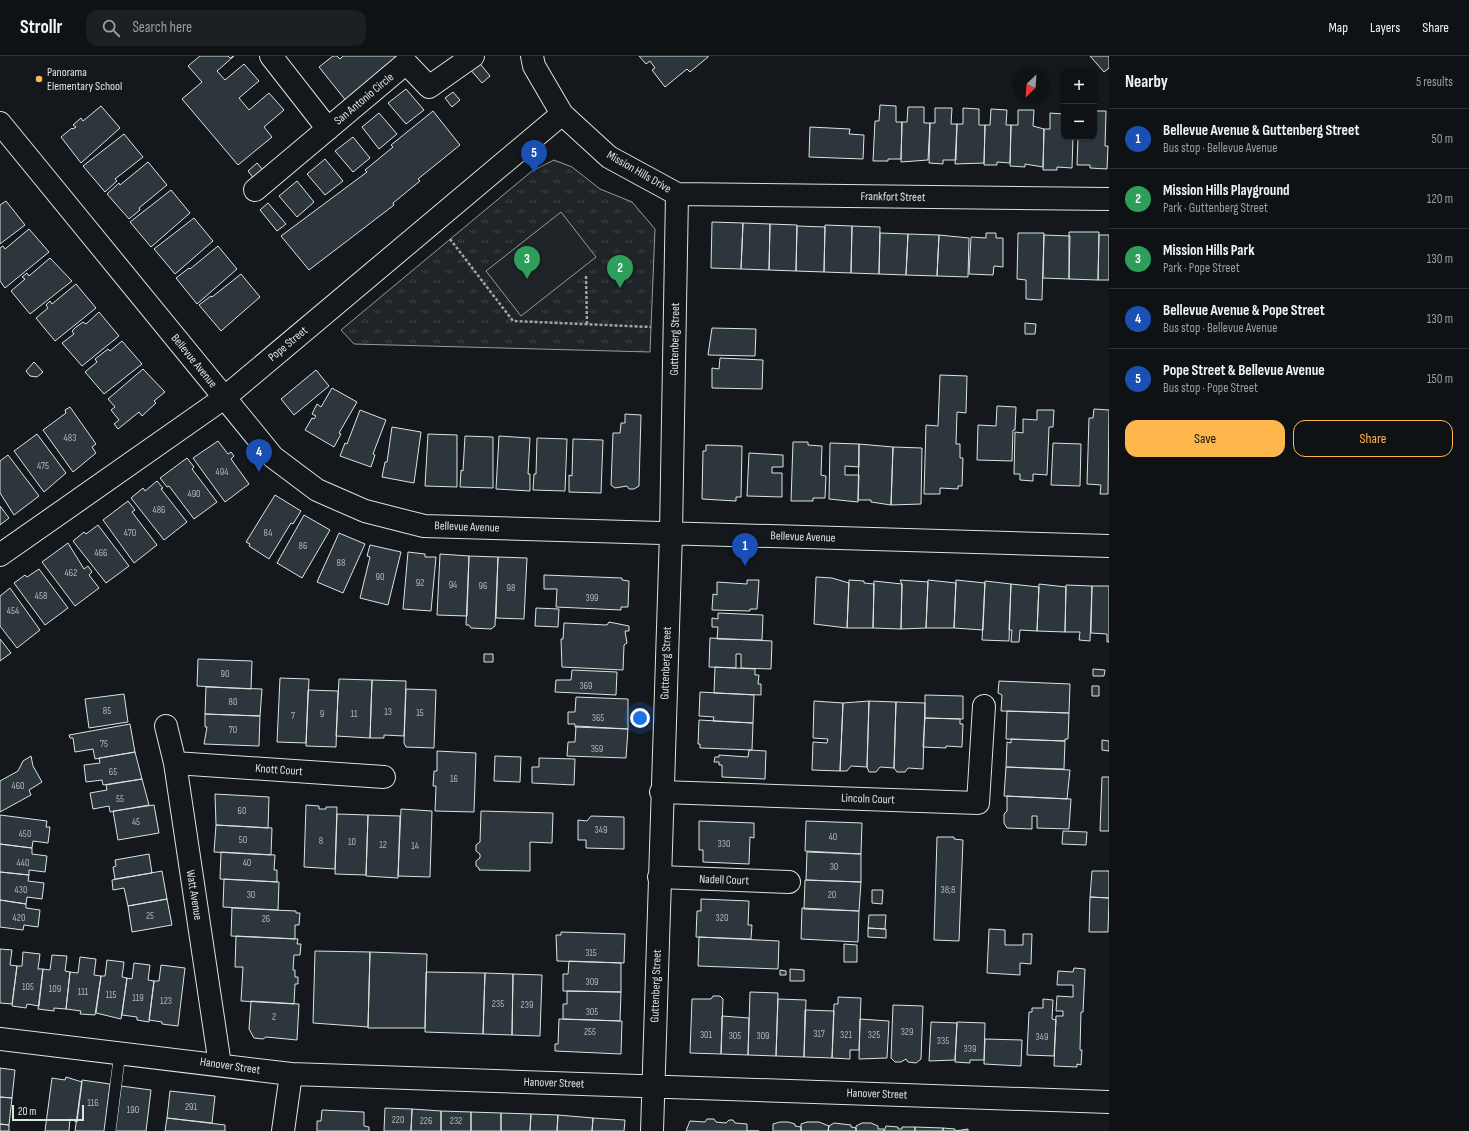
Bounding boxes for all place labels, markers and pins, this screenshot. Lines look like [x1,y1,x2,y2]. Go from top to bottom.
place label: Panorama Elementary School [47,65,122,94]
marker: Panorama Elementary School [34,74,44,84]
pin: 5 [521,140,547,173]
pin: 3 [514,246,540,279]
pin: 2 [607,255,633,288]
pin: 4 [246,439,272,472]
pin: 1 [732,533,758,566]

